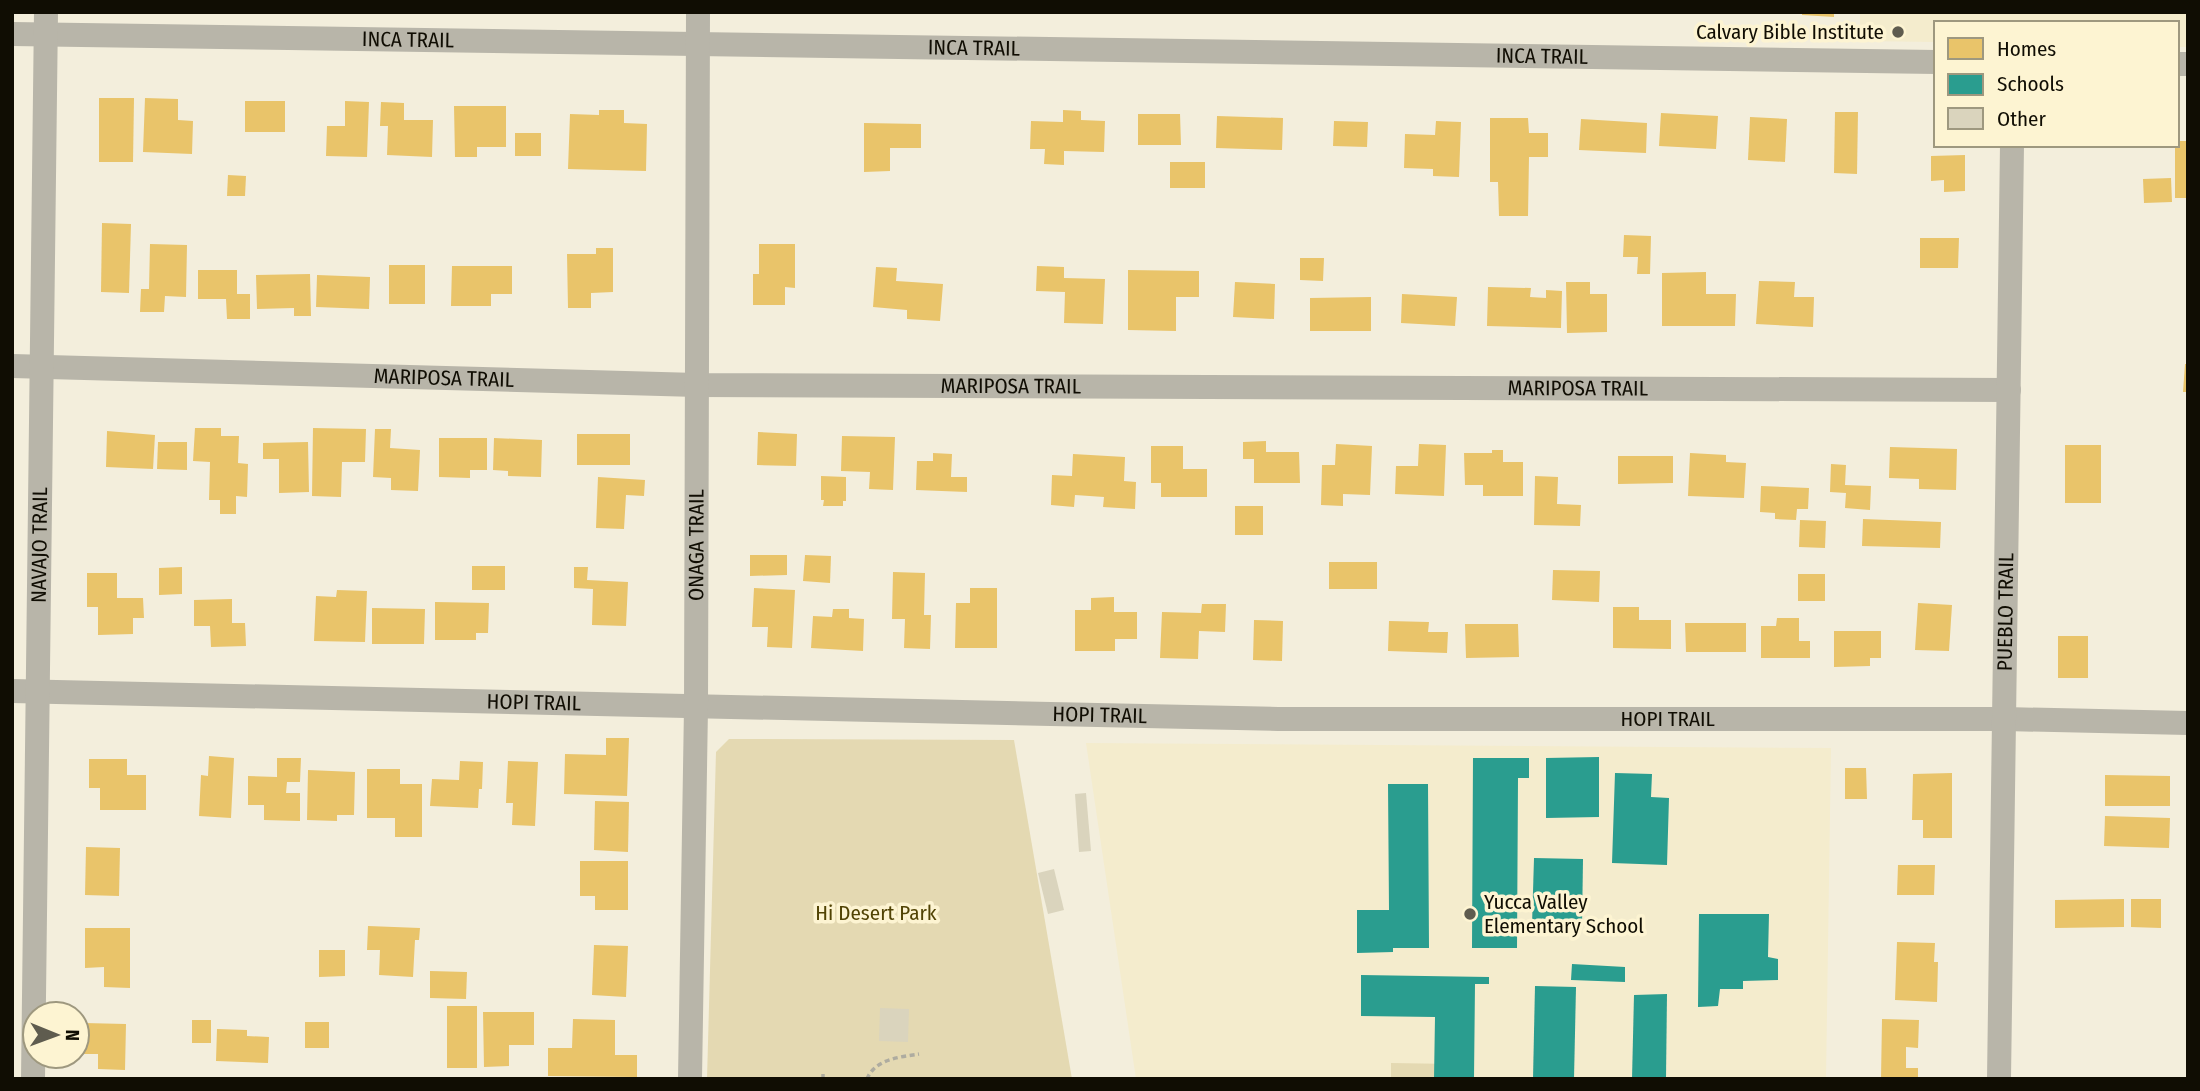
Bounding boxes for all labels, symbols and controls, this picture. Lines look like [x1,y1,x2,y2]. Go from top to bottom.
place label: Calvary Bible Institute [1696,19,1884,45]
legend [1934,21,2179,147]
marker: Calvary Bible Institute [1890,24,1906,40]
street label: INCA TRAIL [362,26,455,53]
street label: INCA TRAIL [928,34,1021,62]
text: Homes [1997,36,2056,62]
street label: INCA TRAIL [1496,43,1589,70]
text: Schools [1997,71,2064,97]
text: Other [1997,106,2046,132]
street label: MARIPOSA TRAIL [373,363,515,393]
street label: MARIPOSA TRAIL [940,373,1082,399]
street label: MARIPOSA TRAIL [1507,375,1649,402]
street label: NAVAJO TRAIL [26,486,53,603]
street label: ONAGA TRAIL [683,488,710,601]
street label: PUEBLO TRAIL [1992,552,2019,671]
street label: HOPI TRAIL [486,689,582,717]
street label: HOPI TRAIL [1052,701,1148,729]
street label: HOPI TRAIL [1620,706,1716,732]
place label: Yucca Valley Elementary School [1484,889,1644,939]
park label: Hi Desert Park [815,900,937,926]
marker: Yucca Valley Elementary School [1462,906,1478,922]
north arrow [21,1000,91,1070]
text: N [61,1029,84,1041]

